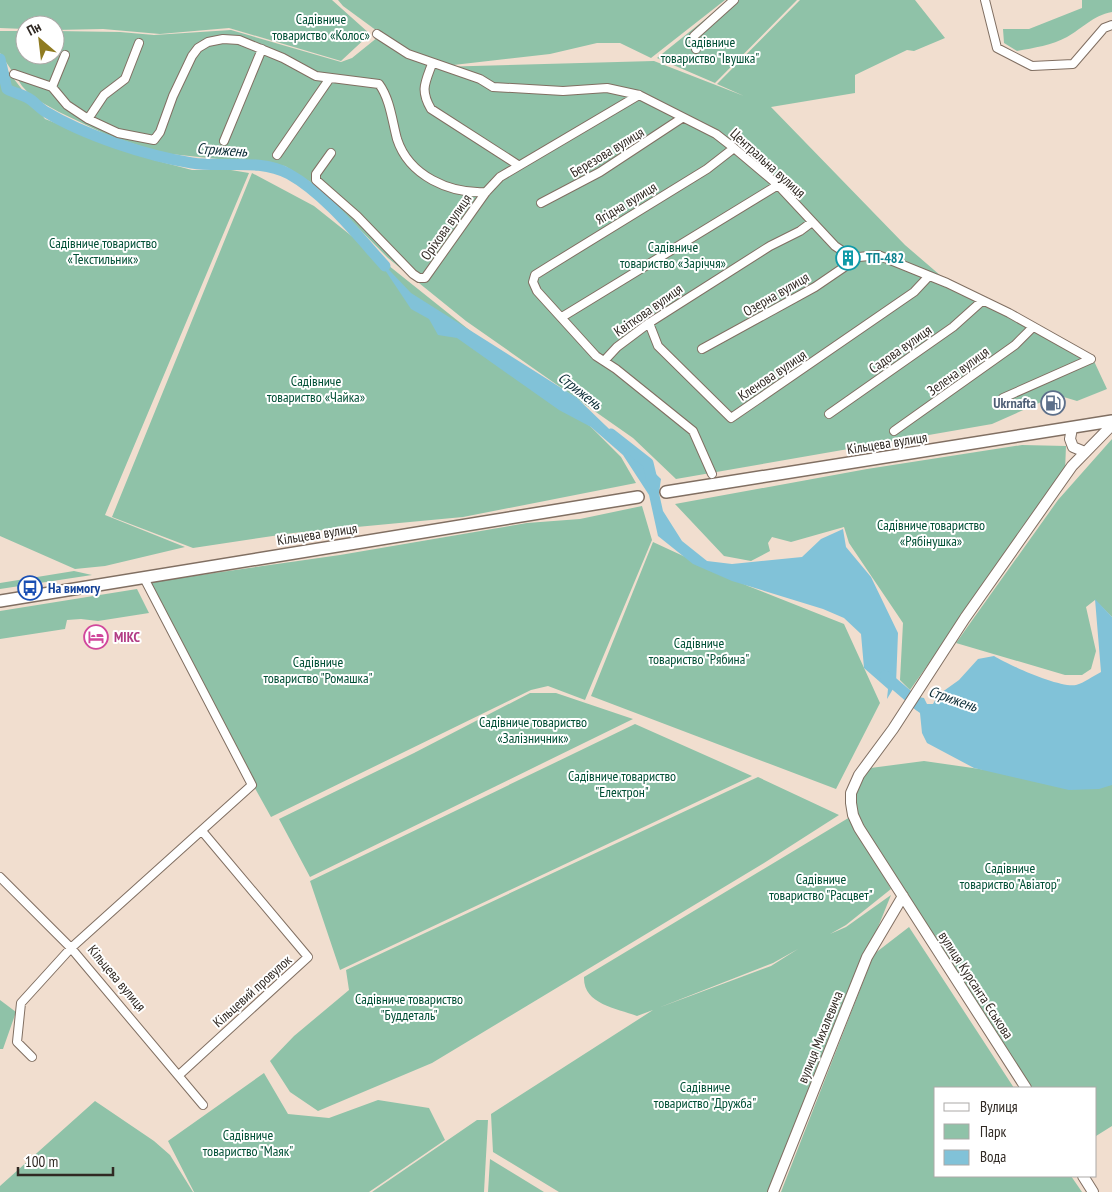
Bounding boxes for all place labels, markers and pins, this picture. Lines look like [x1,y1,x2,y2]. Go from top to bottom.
building icon: ТП-482 [835,245,861,271]
place label: ТП-482 [866,249,904,267]
fuel station icon: Ukrnafta [1040,390,1066,416]
place label: Ukrnafta [993,394,1036,412]
bus stop icon: На вимогу [17,575,43,601]
place label: На вимогу [48,579,100,597]
hotel icon: МІКС [83,624,109,650]
place label: МІКС [114,628,141,646]

